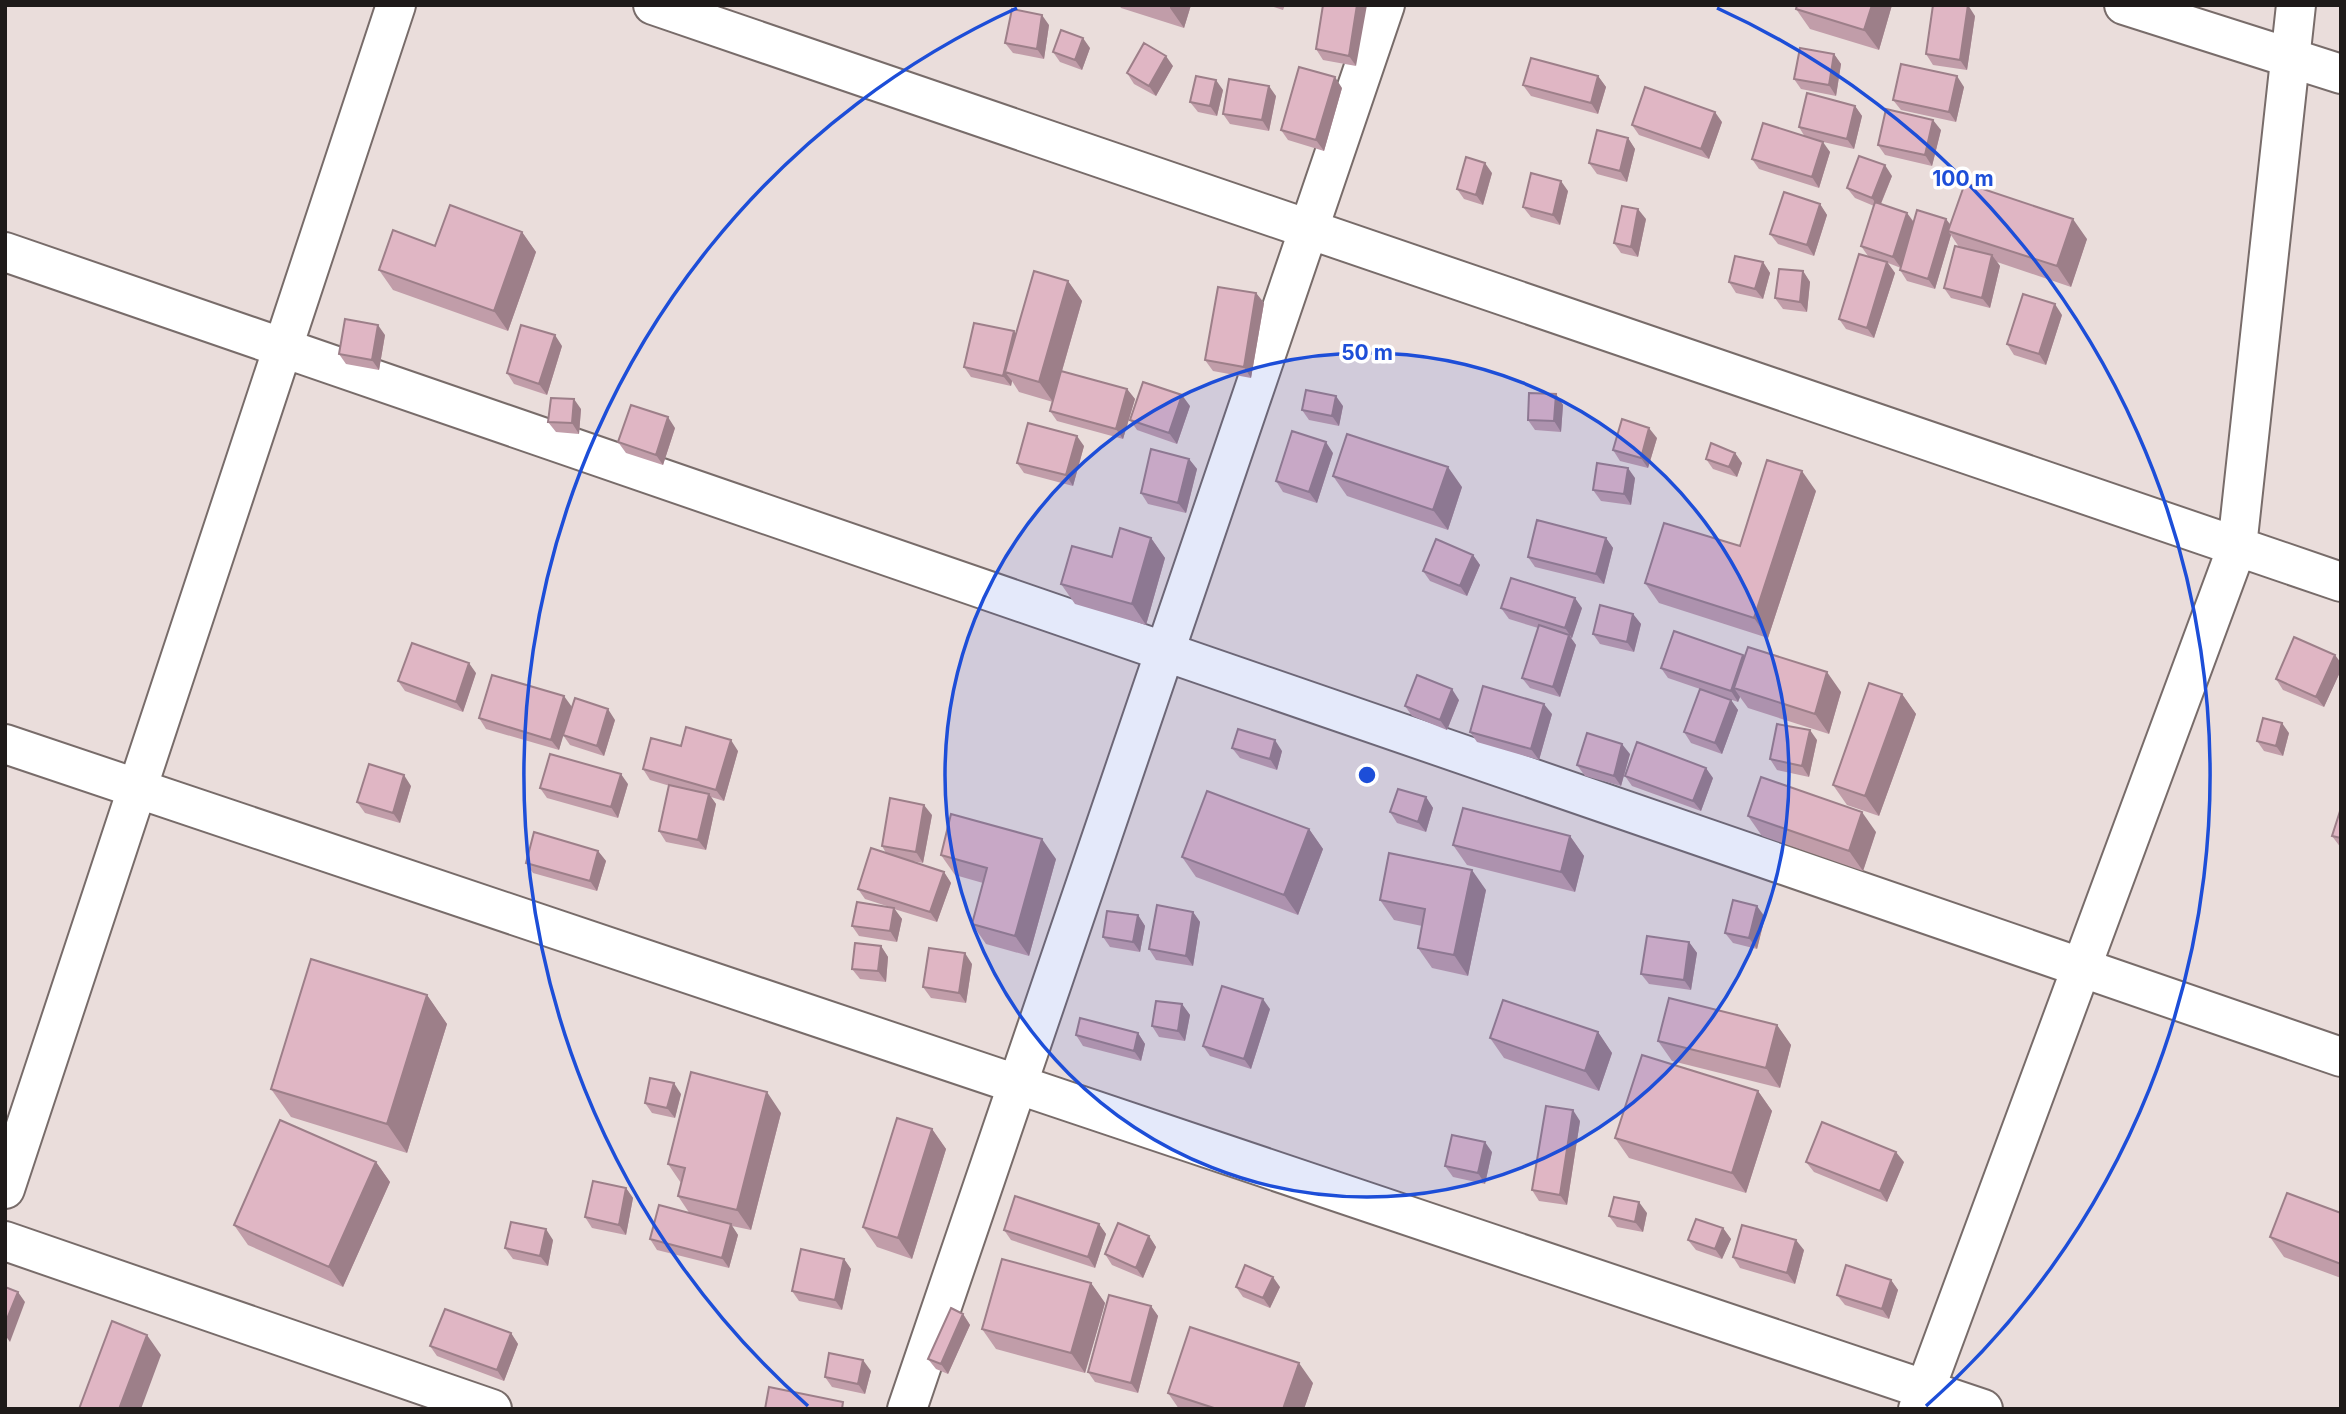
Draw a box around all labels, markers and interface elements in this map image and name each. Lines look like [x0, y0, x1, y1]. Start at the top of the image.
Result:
text: 100 m [1932, 166, 1994, 191]
text: 50 m [1341, 340, 1393, 365]
centre of rings [1355, 763, 1379, 787]

